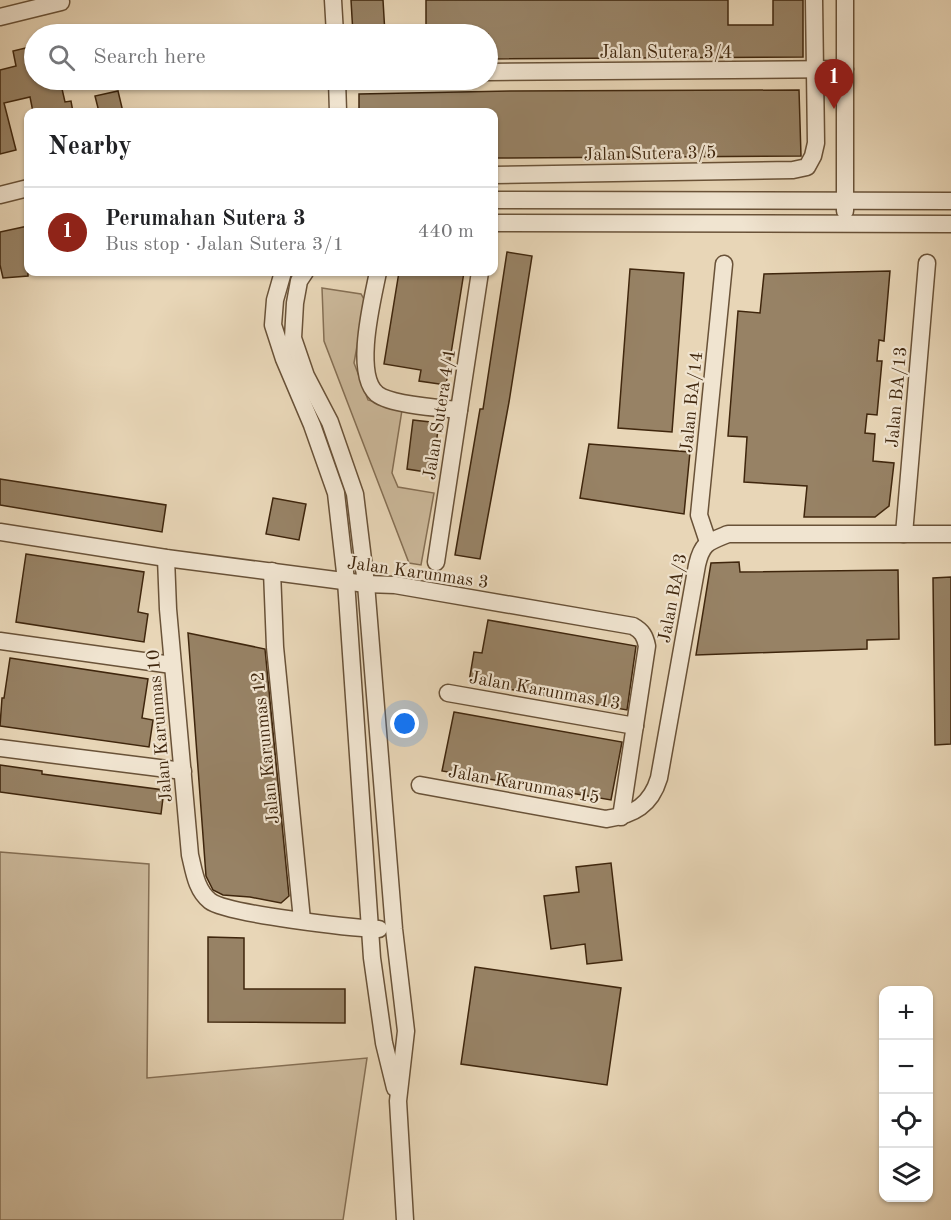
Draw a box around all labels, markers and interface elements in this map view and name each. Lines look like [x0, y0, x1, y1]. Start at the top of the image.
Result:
search box [24, 24, 498, 90]
icon: search [45, 41, 78, 74]
street label: Jalan Sutera 3/4 [600, 44, 732, 62]
text: Search here [93, 46, 206, 68]
pin: 1 [814, 60, 854, 109]
text: Nearby [48, 134, 132, 160]
street label: Jalan Sutera 3/5 [583, 144, 717, 164]
text: Perumahan Sutera 3 [105, 208, 306, 230]
text: 1 [62, 222, 73, 242]
text: 440 m [418, 222, 474, 242]
text: Bus stop · Jalan Sutera 3/1 [105, 235, 344, 255]
street label: Jalan BA/13 [884, 346, 910, 448]
street label: Jalan Sutera 4/1 [421, 347, 459, 481]
street label: Jalan BA/14 [678, 351, 706, 454]
street label: Jalan BA/3 [655, 552, 691, 645]
street label: Jalan Karunmas 3 [346, 554, 490, 592]
street label: Jalan Karunmas 10 [144, 649, 176, 803]
street label: Jalan Karunmas 13 [468, 669, 622, 713]
street label: Jalan Karunmas 12 [249, 671, 283, 825]
your location [390, 709, 419, 738]
street label: Jalan Karunmas 15 [447, 763, 601, 807]
map controls [879, 986, 933, 1202]
button: + [879, 986, 933, 1040]
button: − [879, 1040, 933, 1094]
button: locate [879, 1094, 933, 1148]
button: layers [879, 1148, 933, 1202]

